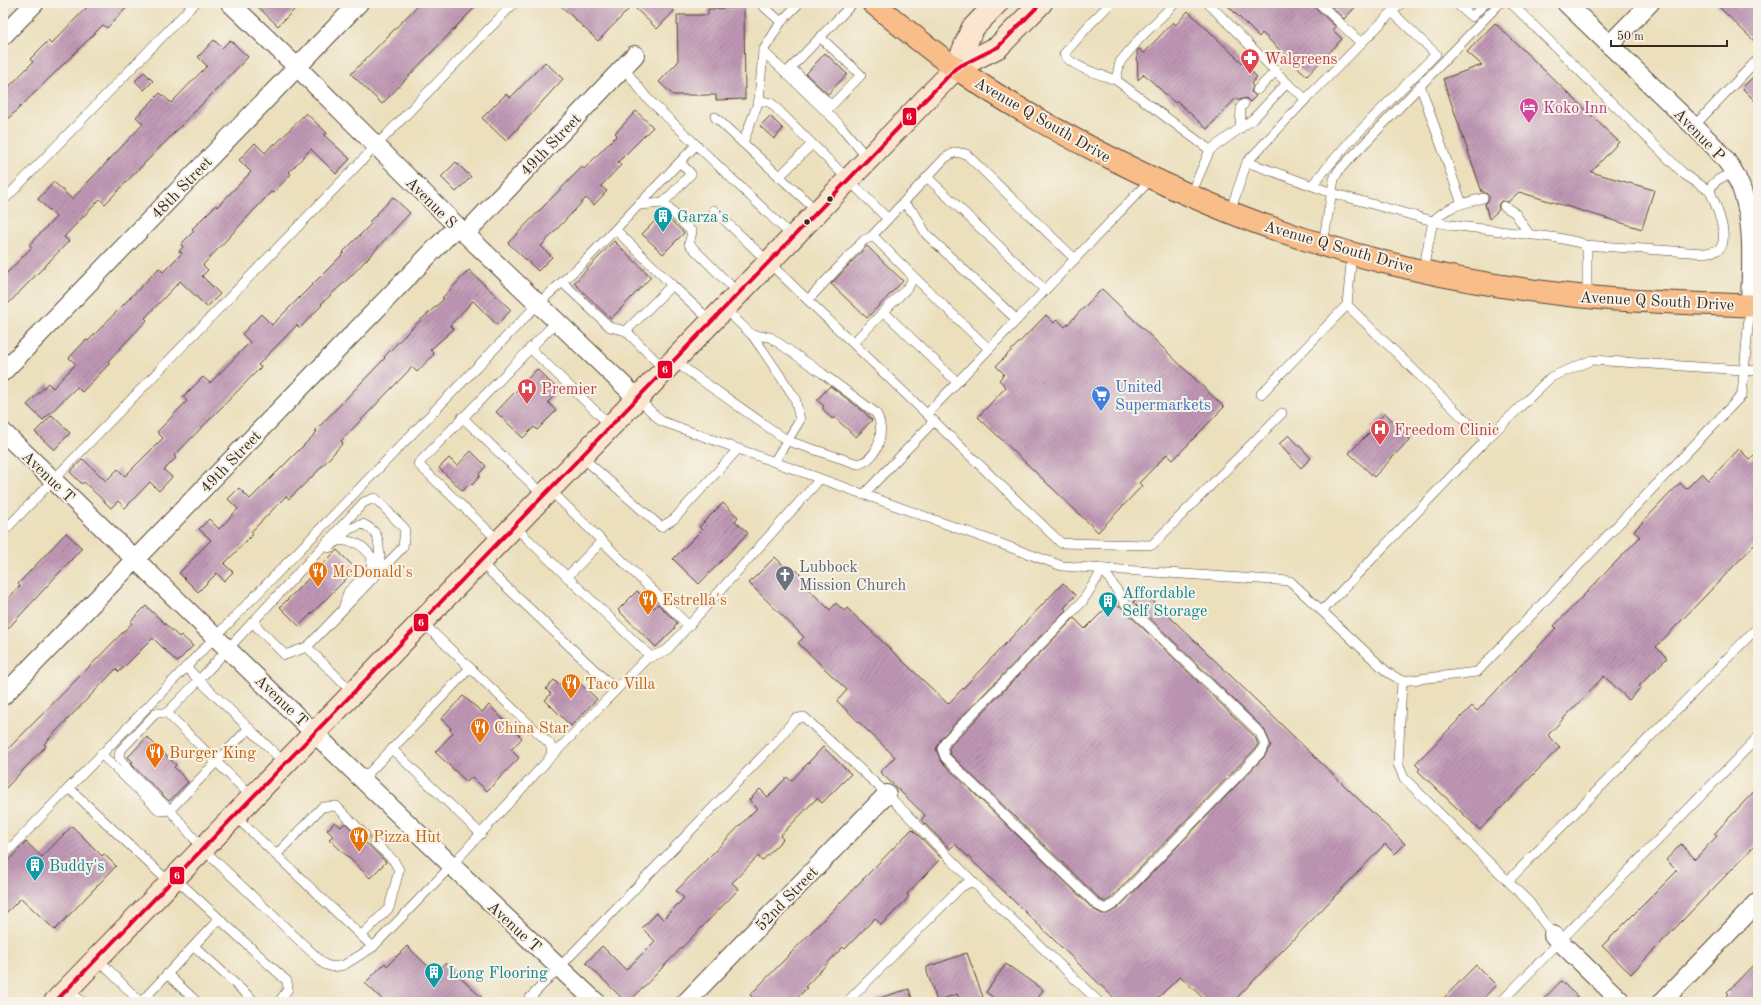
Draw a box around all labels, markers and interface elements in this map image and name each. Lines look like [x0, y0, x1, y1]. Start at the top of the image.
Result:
scale bar [1611, 22, 1727, 48]
text: 50 m [1617, 30, 1644, 43]
pharmacy icon: Walgreens [1239, 47, 1261, 75]
place label: Walgreens [1264, 52, 1338, 68]
street label: Avenue Q South Drive [971, 75, 1113, 166]
hotel icon: Koko Inn [1518, 96, 1540, 124]
place label: Koko Inn [1543, 101, 1608, 117]
street label: Avenue P [1670, 106, 1727, 165]
line badge: 6 [902, 107, 917, 126]
street label: 49th Street [518, 111, 585, 180]
text: 6 [906, 112, 912, 123]
street label: 48th Street [149, 154, 216, 223]
street label: Avenue S [402, 175, 459, 232]
unlabelled marker [825, 194, 835, 204]
building icon: Garza's [652, 205, 674, 233]
place label: Garza's [677, 210, 729, 226]
unlabelled marker [802, 217, 812, 227]
street label: Avenue Q South Drive [1262, 219, 1415, 277]
street label: Avenue Q South Drive [1579, 290, 1735, 314]
line badge: 6 [657, 360, 673, 379]
text: 6 [662, 365, 668, 376]
hospital icon: Premier [516, 377, 538, 405]
place label: United Supermarkets [1115, 380, 1211, 414]
place label: Premier [541, 382, 597, 398]
supermarket icon: United Supermarkets [1090, 384, 1112, 412]
hospital icon: Freedom Clinic [1369, 418, 1391, 446]
place label: Freedom Clinic [1394, 423, 1499, 439]
street label: 49th Street [198, 428, 265, 497]
street label: Avenue T [18, 449, 77, 506]
restaurant icon: McDonald's [307, 560, 329, 588]
place label: Lubbock Mission Church [799, 560, 906, 594]
church icon: Lubbock Mission Church [774, 564, 796, 592]
place label: McDonald's [332, 565, 413, 581]
place label: Affordable Self Storage [1122, 586, 1207, 620]
restaurant icon: Estrella's [637, 588, 659, 616]
building icon: Affordable Self Storage [1097, 590, 1119, 618]
place label: Estrella's [662, 593, 727, 609]
line badge: 6 [413, 613, 429, 632]
text: 6 [418, 618, 424, 629]
restaurant icon: Taco Villa [560, 672, 582, 700]
street label: Avenue T [251, 673, 310, 730]
place label: Taco Villa [585, 677, 655, 693]
restaurant icon: China Star [469, 716, 491, 744]
place label: China Star [494, 721, 569, 737]
restaurant icon: Burger King [144, 741, 166, 769]
place label: Burger King [169, 746, 256, 762]
restaurant icon: Pizza Hut [348, 825, 370, 853]
place label: Pizza Hut [373, 830, 442, 846]
building icon: Buddy's [24, 854, 46, 882]
place label: Buddy's [49, 859, 105, 875]
street label: 52nd Street [753, 864, 822, 935]
line badge: 6 [169, 866, 185, 885]
text: 6 [174, 871, 180, 882]
street label: Avenue T [484, 899, 543, 956]
building icon: Long Flooring [423, 961, 445, 989]
place label: Long Flooring [448, 966, 548, 982]

